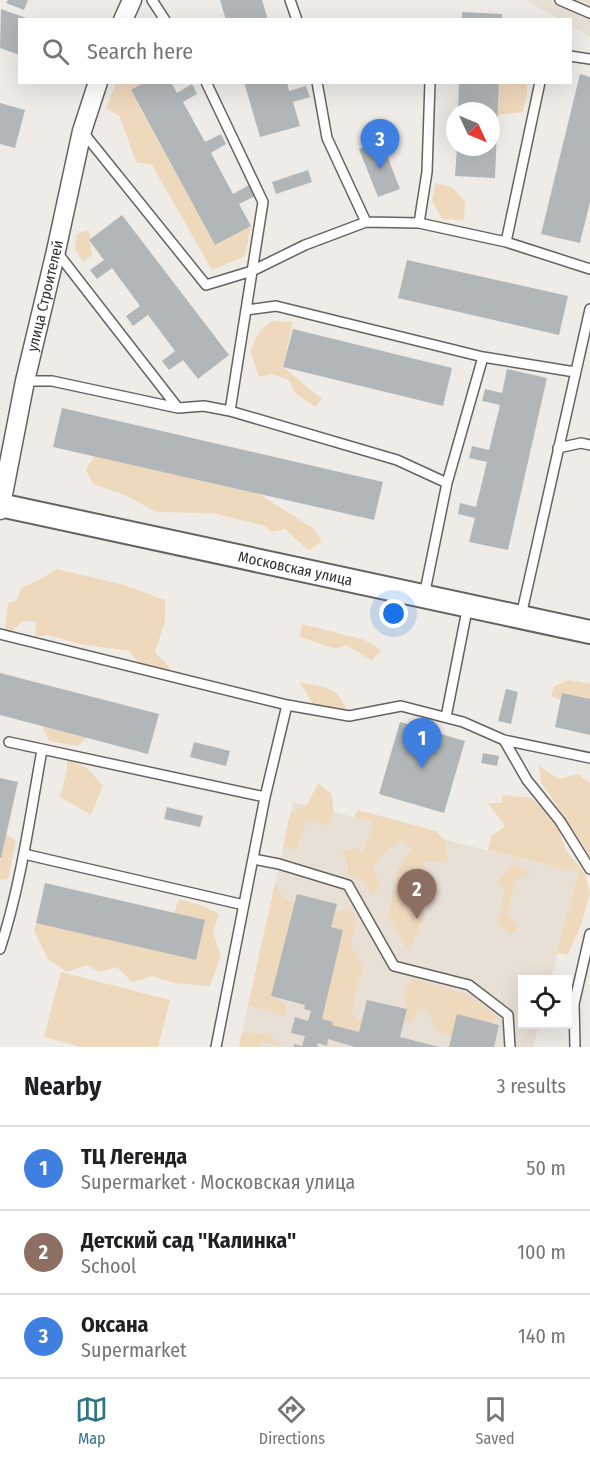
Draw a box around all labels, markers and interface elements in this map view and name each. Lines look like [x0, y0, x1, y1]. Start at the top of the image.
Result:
search box [18, 18, 572, 84]
icon: search [39, 35, 72, 68]
text: Search here [87, 38, 193, 65]
north arrow [446, 102, 500, 156]
pin: 3 [360, 120, 400, 169]
street label: улица Строителей [23, 238, 67, 353]
street label: Московская улица [236, 547, 354, 590]
your location [379, 599, 408, 628]
pin: 1 [402, 718, 442, 768]
pin: 2 [398, 870, 436, 919]
map controls [518, 975, 572, 1029]
button: locate [518, 975, 572, 1029]
text: Nearby [24, 1071, 101, 1102]
text: 3 results [497, 1074, 566, 1098]
text: ТЦ Легенда [81, 1143, 187, 1170]
text: 1 [39, 1156, 48, 1180]
text: 50 m [526, 1156, 566, 1180]
text: Supermarket · Московская улица [81, 1170, 355, 1194]
text: Детский сад "Калинка" [81, 1227, 296, 1254]
text: 2 [39, 1240, 48, 1264]
text: 100 m [517, 1240, 566, 1264]
text: School [81, 1254, 136, 1278]
text: Оксана [81, 1311, 149, 1338]
text: 3 [39, 1324, 48, 1348]
text: 140 m [518, 1324, 566, 1348]
text: Supermarket [81, 1338, 187, 1362]
tab: Map [75, 1393, 108, 1448]
tab: Directions [259, 1393, 325, 1448]
tab: Saved [476, 1393, 515, 1448]

